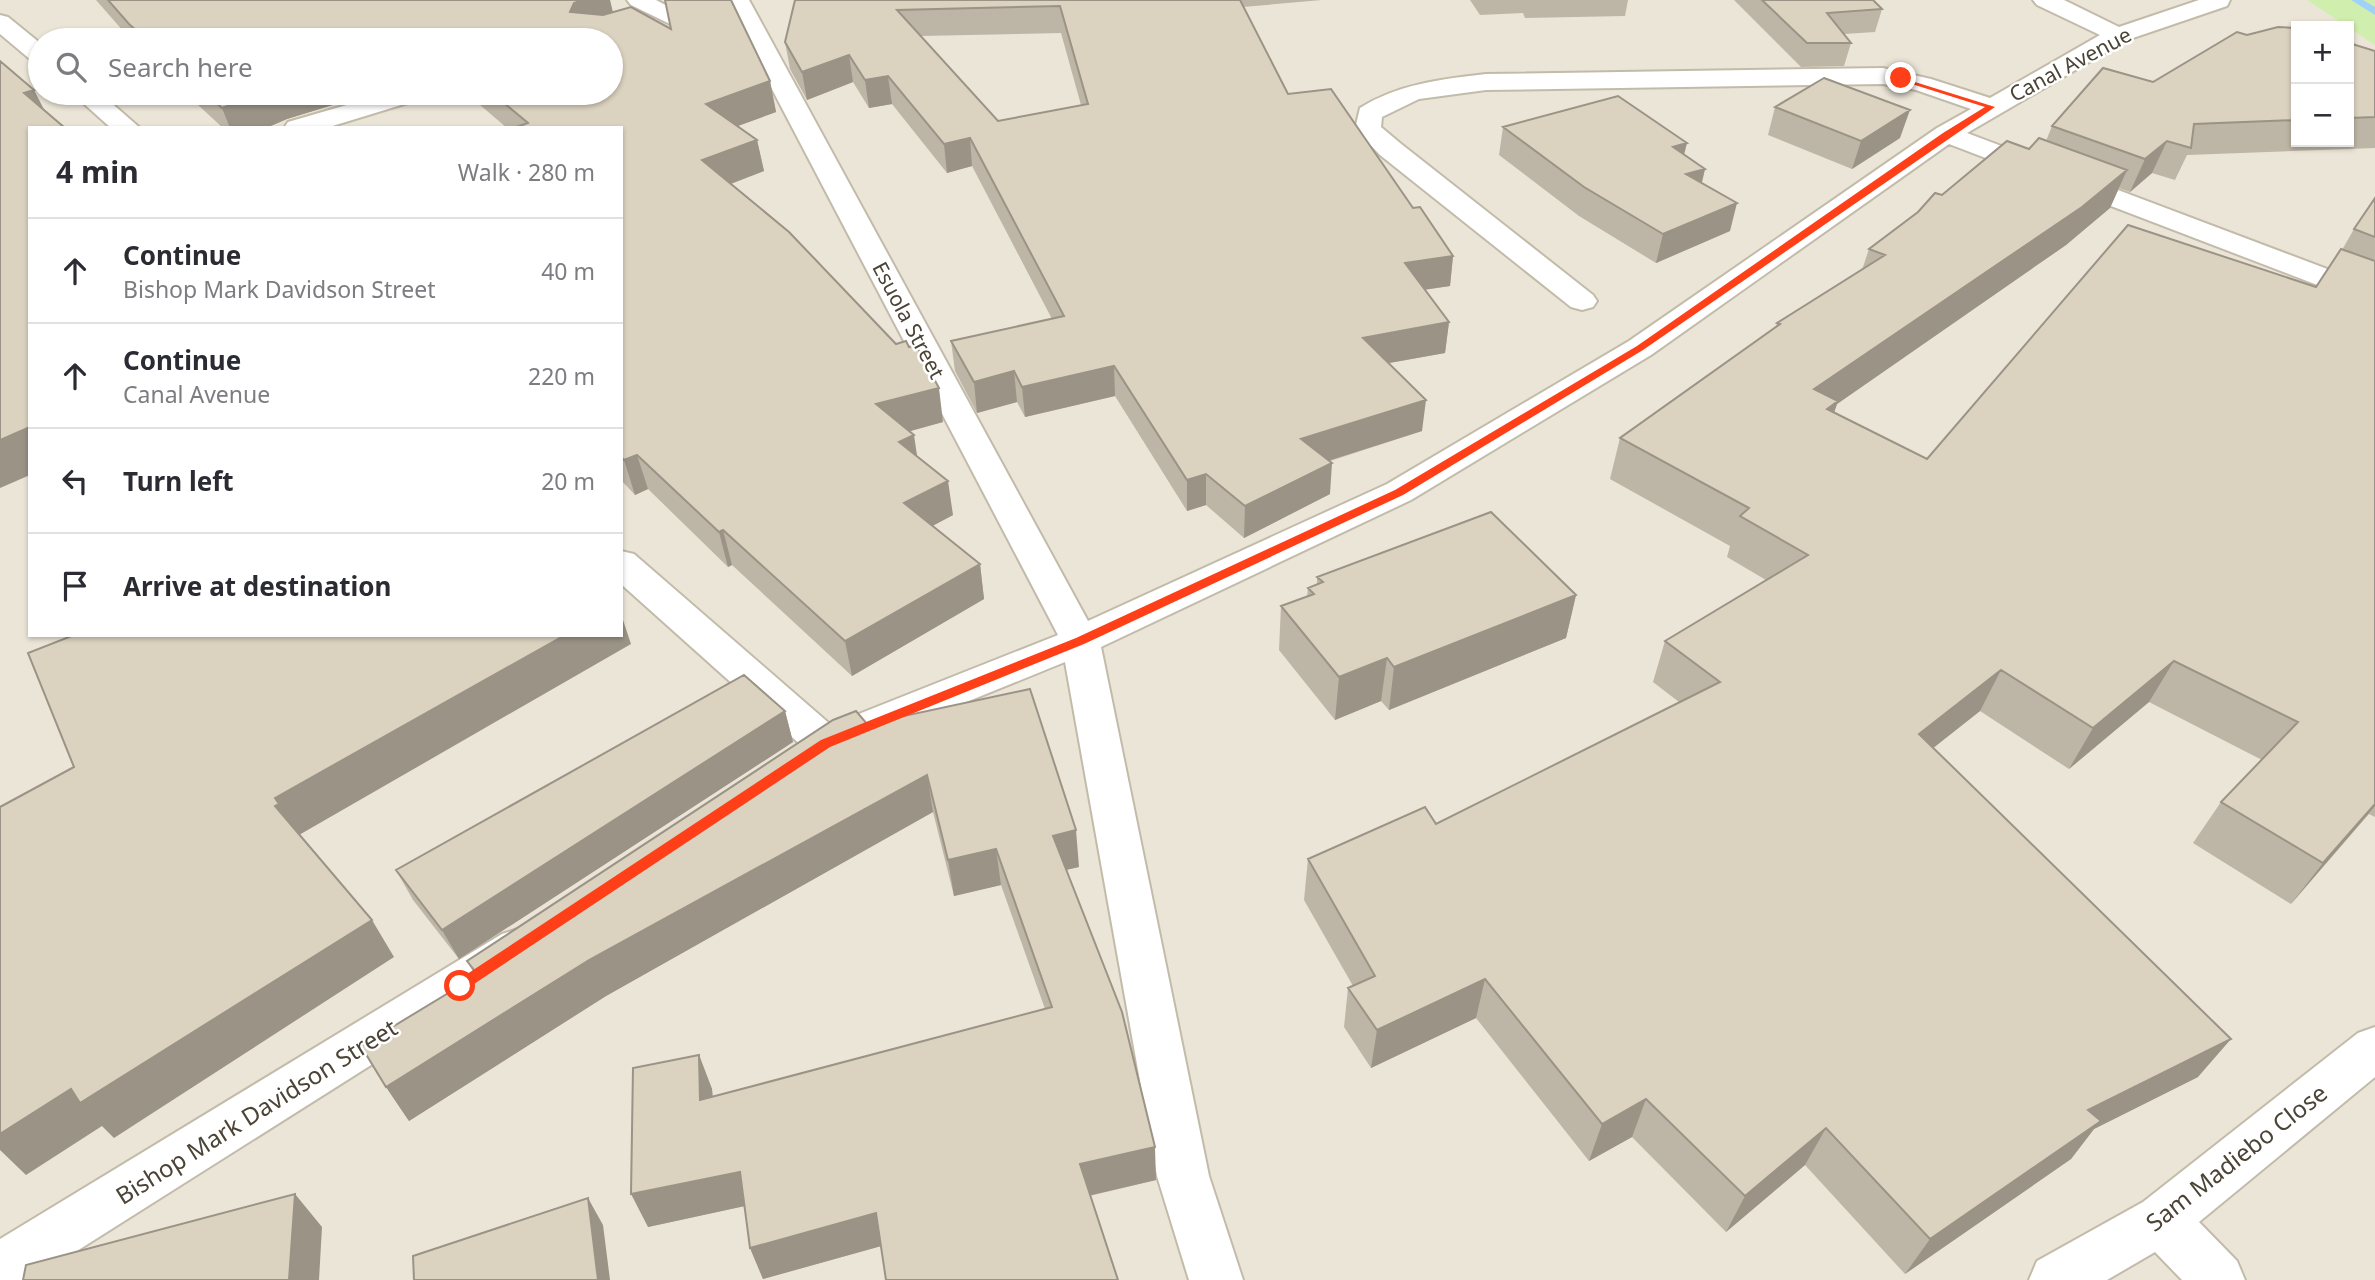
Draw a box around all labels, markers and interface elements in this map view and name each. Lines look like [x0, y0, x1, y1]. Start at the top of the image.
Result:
street label: Canal Avenue [2004, 20, 2136, 108]
map controls [2291, 21, 2354, 147]
button: + [2291, 21, 2354, 84]
search box [28, 28, 623, 105]
icon: search [52, 48, 90, 86]
text: Search here [108, 49, 253, 85]
route end [1885, 62, 1916, 93]
button: − [2291, 84, 2354, 147]
text: 4 min [56, 151, 139, 192]
text: Walk · 280 m [458, 156, 595, 188]
text: Continue [123, 237, 241, 273]
icon: ahead [56, 252, 94, 290]
text: 40 m [541, 255, 595, 287]
street label: Esuola Street [866, 257, 952, 384]
text: Bishop Mark Davidson Street [123, 273, 435, 305]
text: Continue [123, 342, 241, 378]
icon: ahead [56, 357, 94, 395]
text: 220 m [528, 360, 595, 392]
text: Canal Avenue [123, 378, 270, 410]
icon: left [56, 462, 94, 500]
text: Turn left [123, 463, 234, 499]
text: 20 m [541, 465, 595, 497]
icon: arrive [56, 567, 94, 605]
text: Arrive at destination [123, 568, 392, 604]
route start [444, 970, 475, 1001]
street label: Bishop Mark Davidson Street [109, 1010, 403, 1211]
street label: Sam Madiebo Close [2139, 1076, 2333, 1238]

